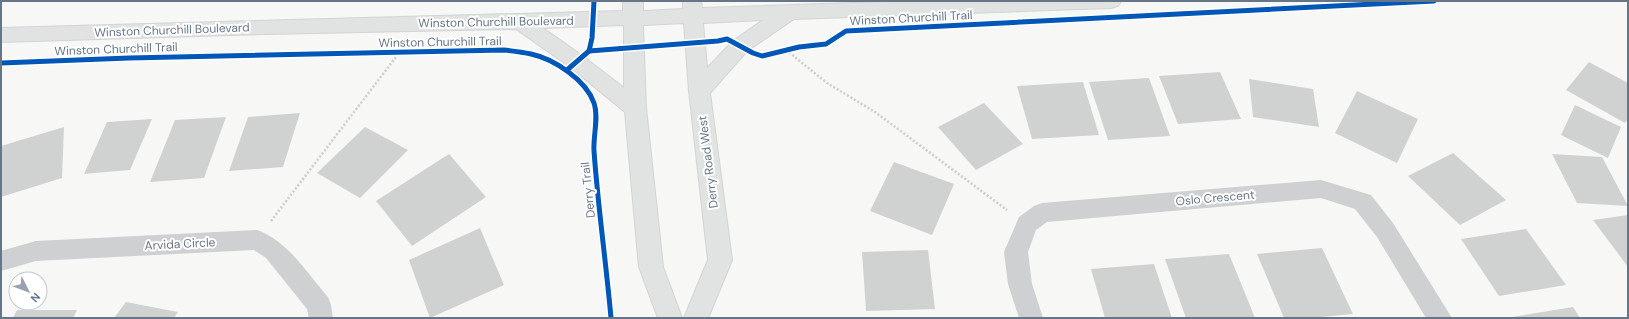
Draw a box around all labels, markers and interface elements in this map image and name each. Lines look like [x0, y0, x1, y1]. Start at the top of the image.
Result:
street label: Winston Churchill Trail [849, 7, 973, 29]
street label: Winston Churchill Boulevard [418, 13, 574, 31]
street label: Winston Churchill Boulevard [94, 19, 250, 41]
street label: Winston Churchill Trail [378, 33, 502, 51]
street label: Winston Churchill Trail [54, 39, 178, 59]
street label: Derry Road West [694, 114, 722, 209]
street label: Derry Trail [577, 161, 599, 219]
street label: Oslo Crescent [1175, 187, 1255, 209]
street label: Arvida Circle [144, 234, 216, 254]
north arrow [8, 271, 48, 311]
text: N [28, 290, 43, 305]

